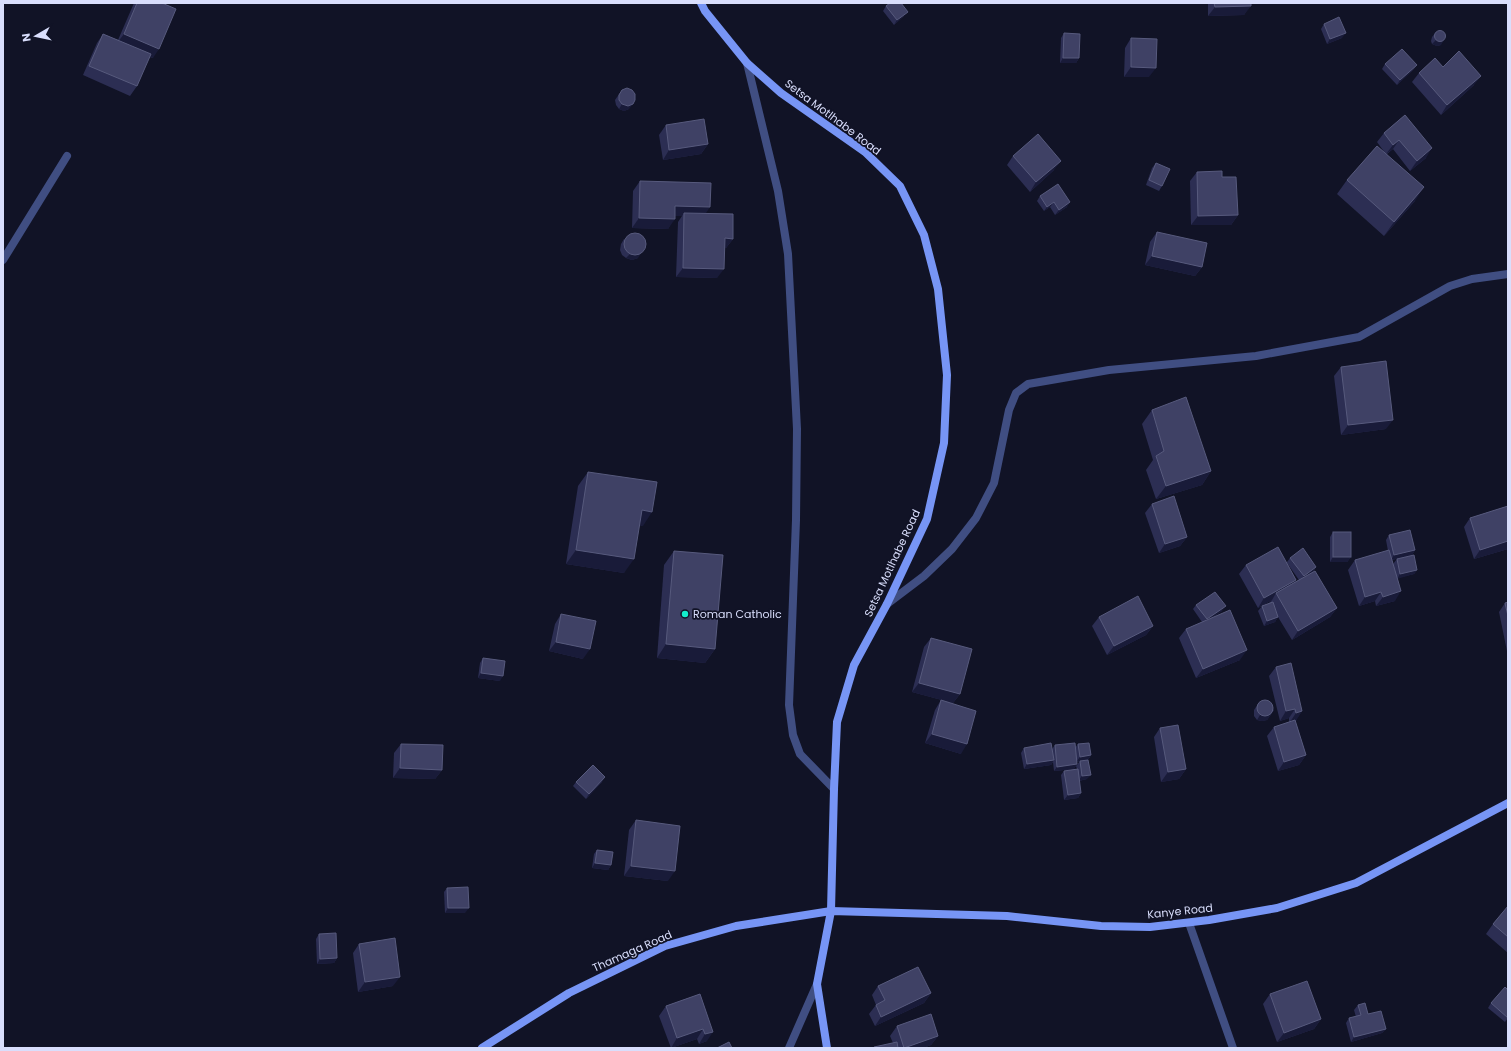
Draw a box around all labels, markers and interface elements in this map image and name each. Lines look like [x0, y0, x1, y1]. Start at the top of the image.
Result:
north arrow [16, 16, 56, 56]
text: N [18, 32, 35, 43]
street label: Setsa Motlhabe Road [782, 75, 884, 159]
street label: Setsa Motlhabe Road [860, 507, 924, 619]
place label: Roman Catholic [693, 606, 782, 622]
marker: Roman Catholic [680, 609, 690, 619]
street label: Kanye Road [1147, 900, 1213, 922]
street label: Thamaga Road [590, 926, 674, 976]

